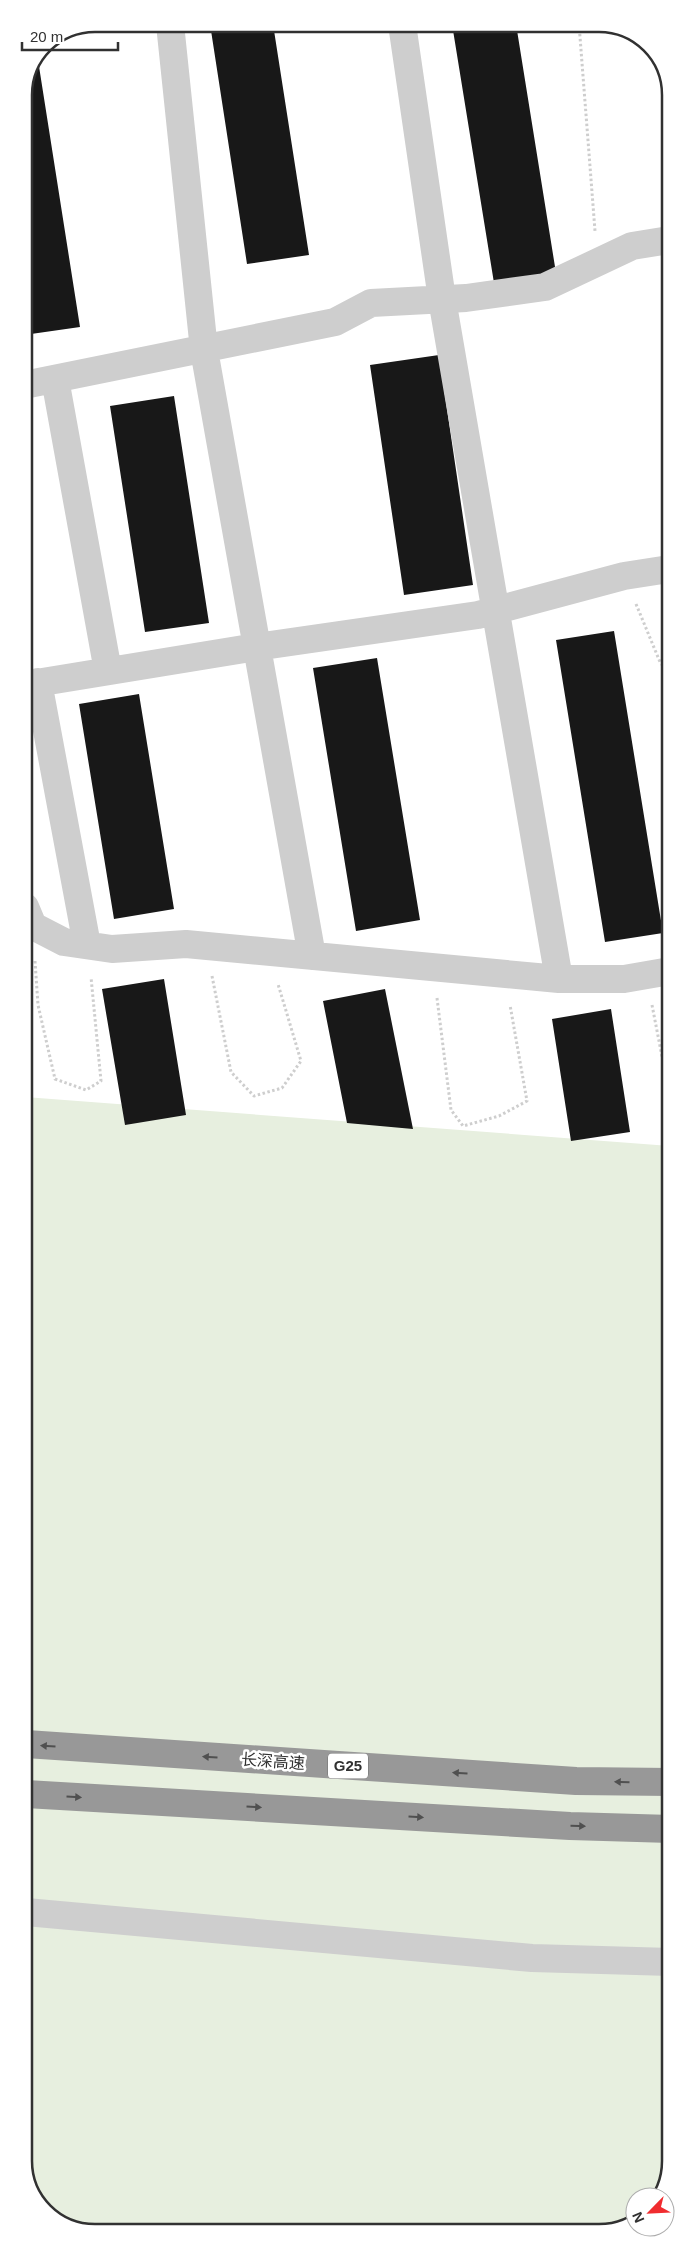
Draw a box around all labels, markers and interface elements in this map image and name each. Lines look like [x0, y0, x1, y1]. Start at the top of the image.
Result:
scale bar [22, 20, 119, 52]
text: 20 m [30, 28, 63, 45]
one-way arrow [40, 1741, 56, 1749]
street label: 长深高速 [240, 1751, 305, 1772]
one-way arrow [202, 1752, 218, 1760]
road number: G25 [328, 1754, 368, 1778]
one-way arrow [452, 1769, 468, 1777]
one-way arrow [614, 1777, 630, 1785]
one-way arrow [67, 1793, 83, 1801]
one-way arrow [246, 1804, 262, 1812]
one-way arrow [409, 1813, 425, 1821]
one-way arrow [571, 1822, 587, 1830]
north arrow [625, 2187, 675, 2237]
text: N [629, 2209, 647, 2225]

